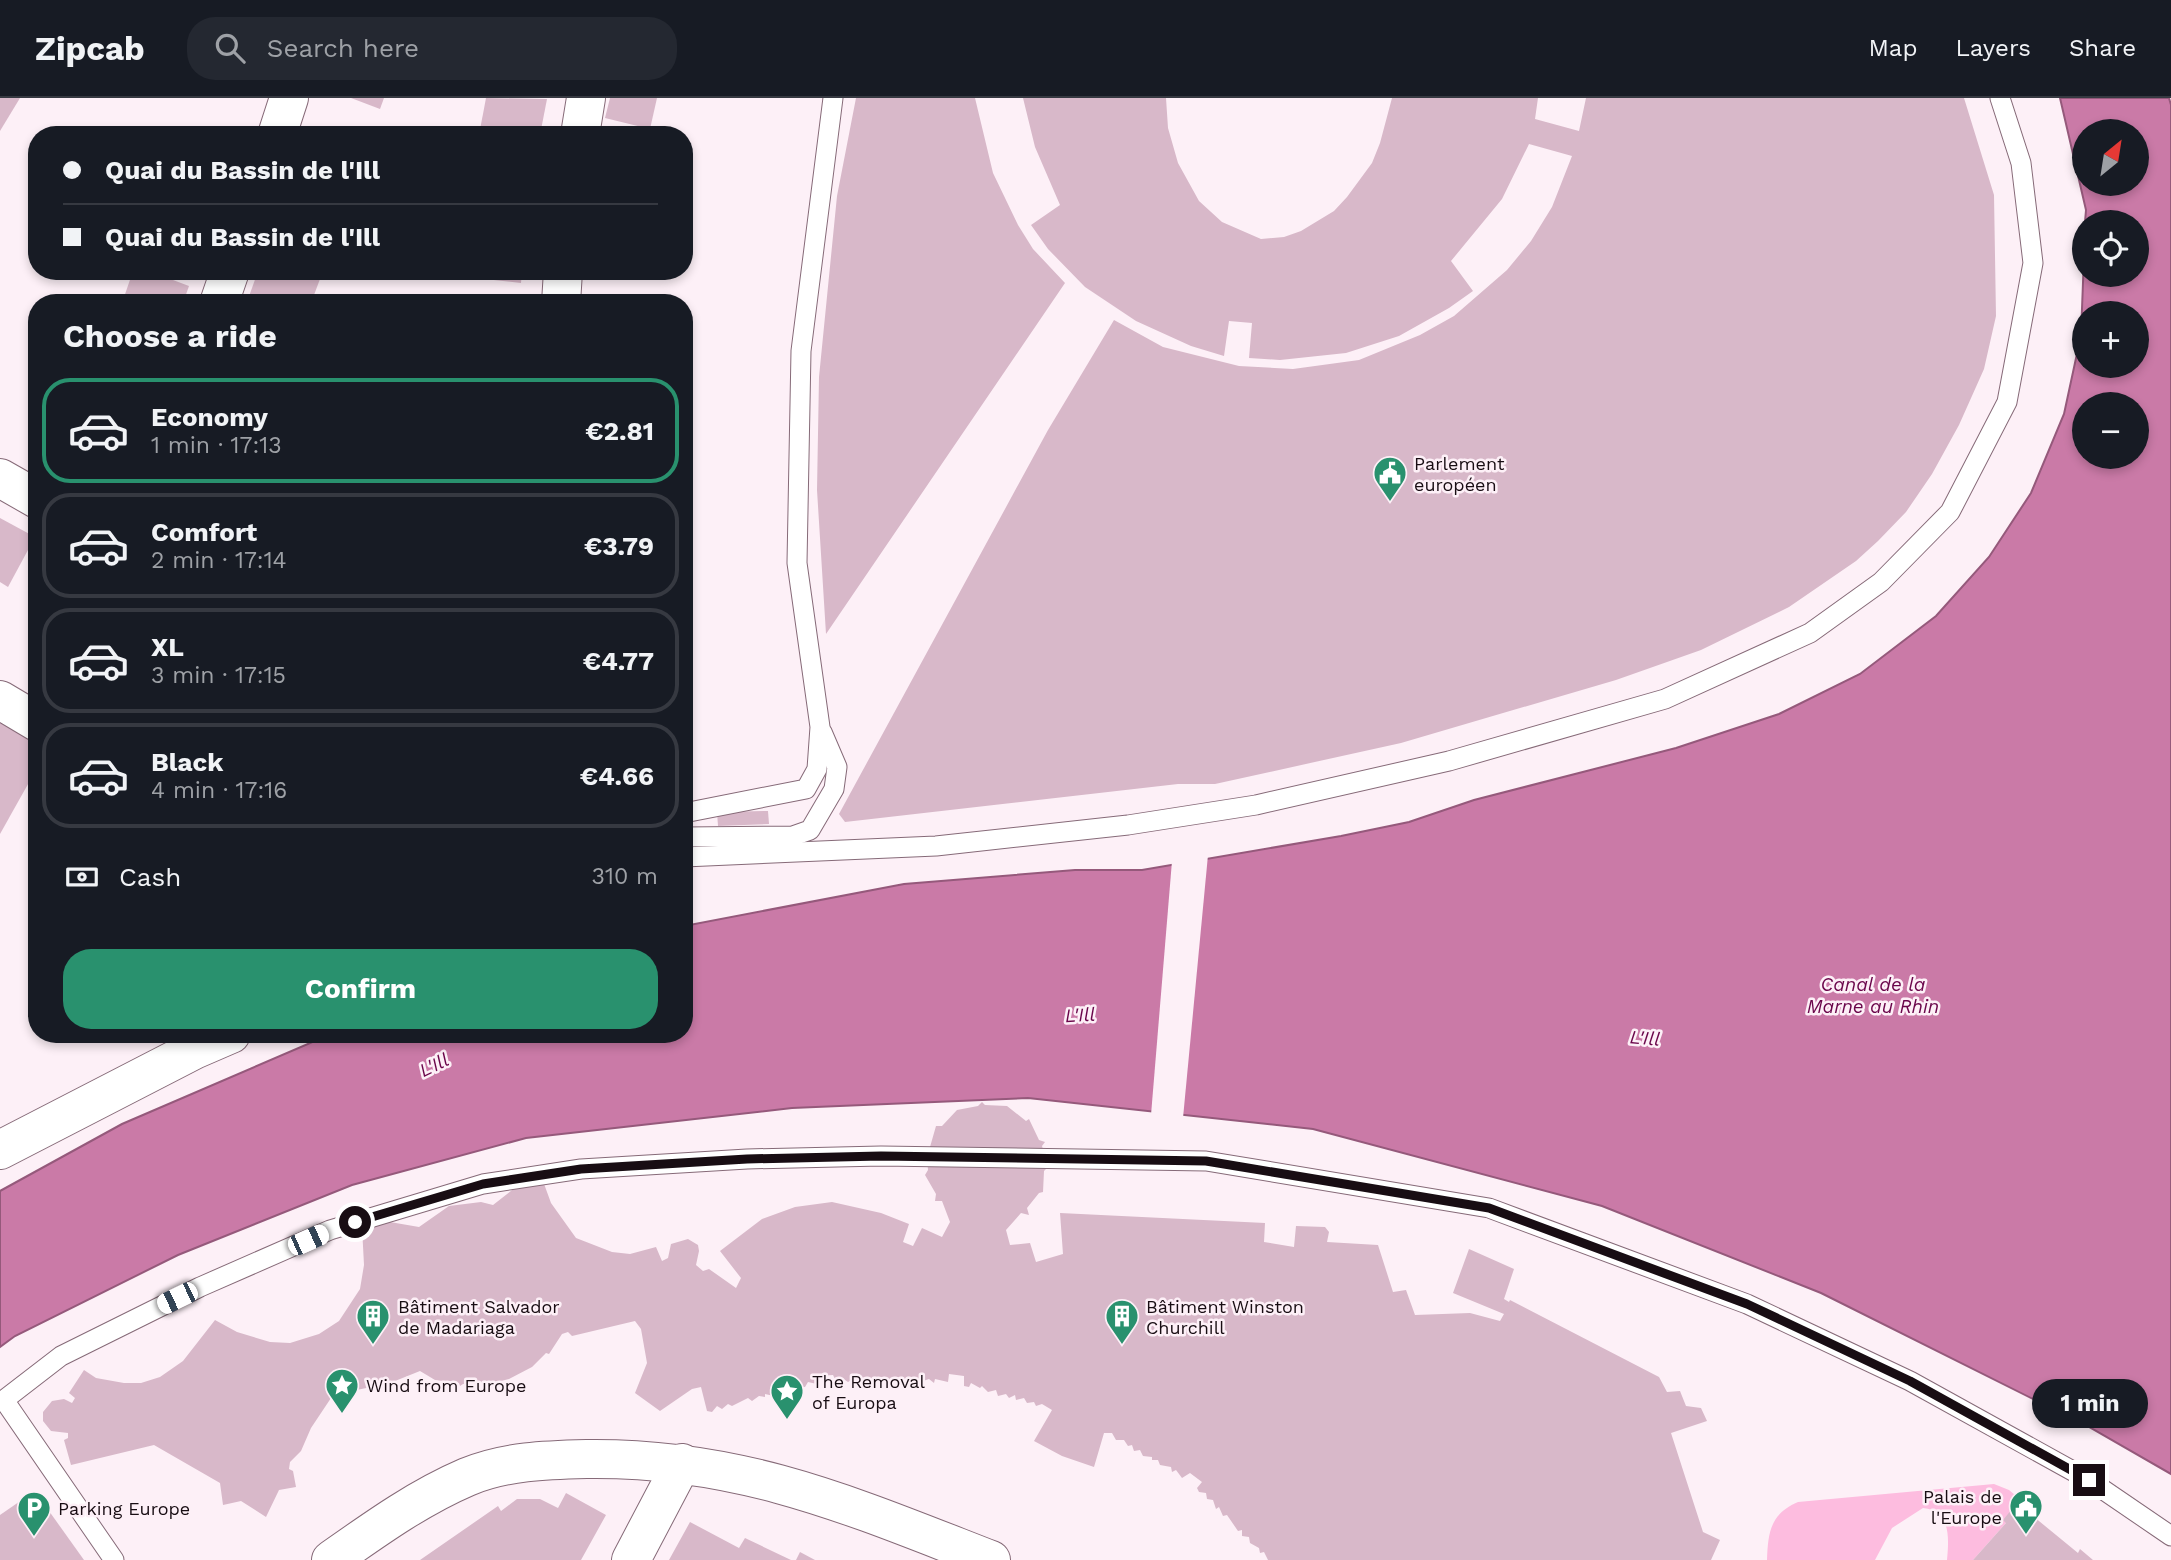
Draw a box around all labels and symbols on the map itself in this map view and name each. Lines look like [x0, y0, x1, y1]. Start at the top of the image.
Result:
north arrow [2072, 119, 2149, 196]
place label: Parlement européen [1414, 453, 1505, 495]
public building icon: Parlement européen [1371, 454, 1409, 503]
water label: Canal de la Marne au Rhin [1807, 973, 1939, 1018]
water label: L'Ill [1064, 1003, 1096, 1027]
water label: L'Ill [1629, 1025, 1661, 1051]
water label: L'Ill [415, 1048, 453, 1082]
route start [339, 1206, 371, 1238]
car [285, 1222, 332, 1258]
car [154, 1279, 201, 1317]
place label: Bâtiment Salvador de Madariaga [398, 1296, 560, 1338]
place label: Bâtiment Winston Churchill [1146, 1296, 1304, 1338]
building icon: Bâtiment Salvador de Madariaga [354, 1297, 392, 1346]
building icon: Bâtiment Winston Churchill [1103, 1297, 1141, 1346]
place icon: Wind from Europe [323, 1366, 361, 1415]
place label: The Removal of Europa [812, 1371, 925, 1413]
place icon: The Removal of Europa [768, 1372, 806, 1421]
place label: Wind from Europe [366, 1375, 526, 1396]
callout: 1 min [2031, 1378, 2147, 1428]
route end [2073, 1464, 2105, 1496]
place label: Palais de l'Europe [1923, 1486, 2002, 1528]
public building icon: Palais de l'Europe [2007, 1487, 2045, 1536]
parking icon: Parking Europe [15, 1489, 53, 1538]
place label: Parking Europe [58, 1498, 190, 1519]

